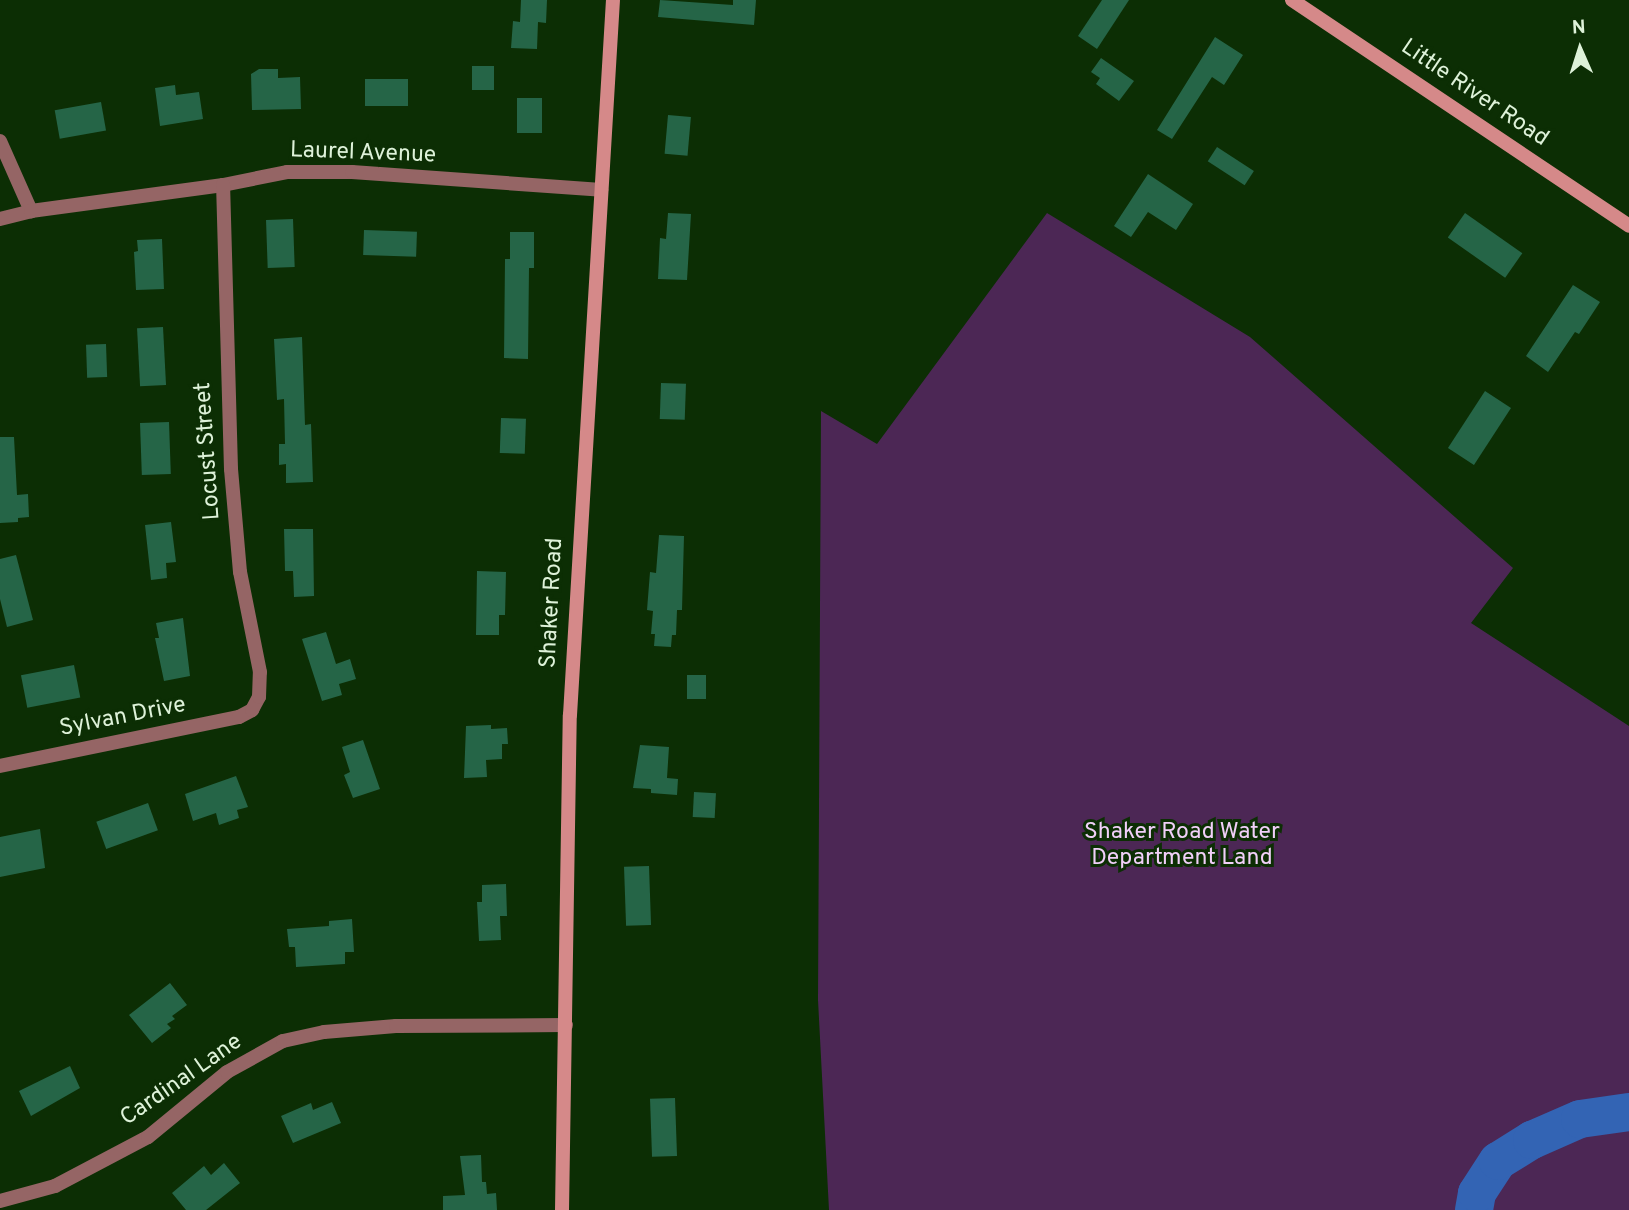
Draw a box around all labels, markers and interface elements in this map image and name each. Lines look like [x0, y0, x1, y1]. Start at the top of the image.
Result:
north arrow [1545, 14, 1615, 84]
text: N [1571, 16, 1586, 40]
street label: Little River Road [1395, 34, 1553, 154]
street label: Laurel Avenue [289, 138, 437, 170]
street label: Locust Street [190, 381, 228, 521]
street label: Shaker Road [536, 537, 570, 669]
street label: Sylvan Drive [58, 692, 188, 744]
park label: Shaker Road Water Department Land [1084, 819, 1280, 873]
street label: Cardinal Lane [116, 1029, 248, 1133]

